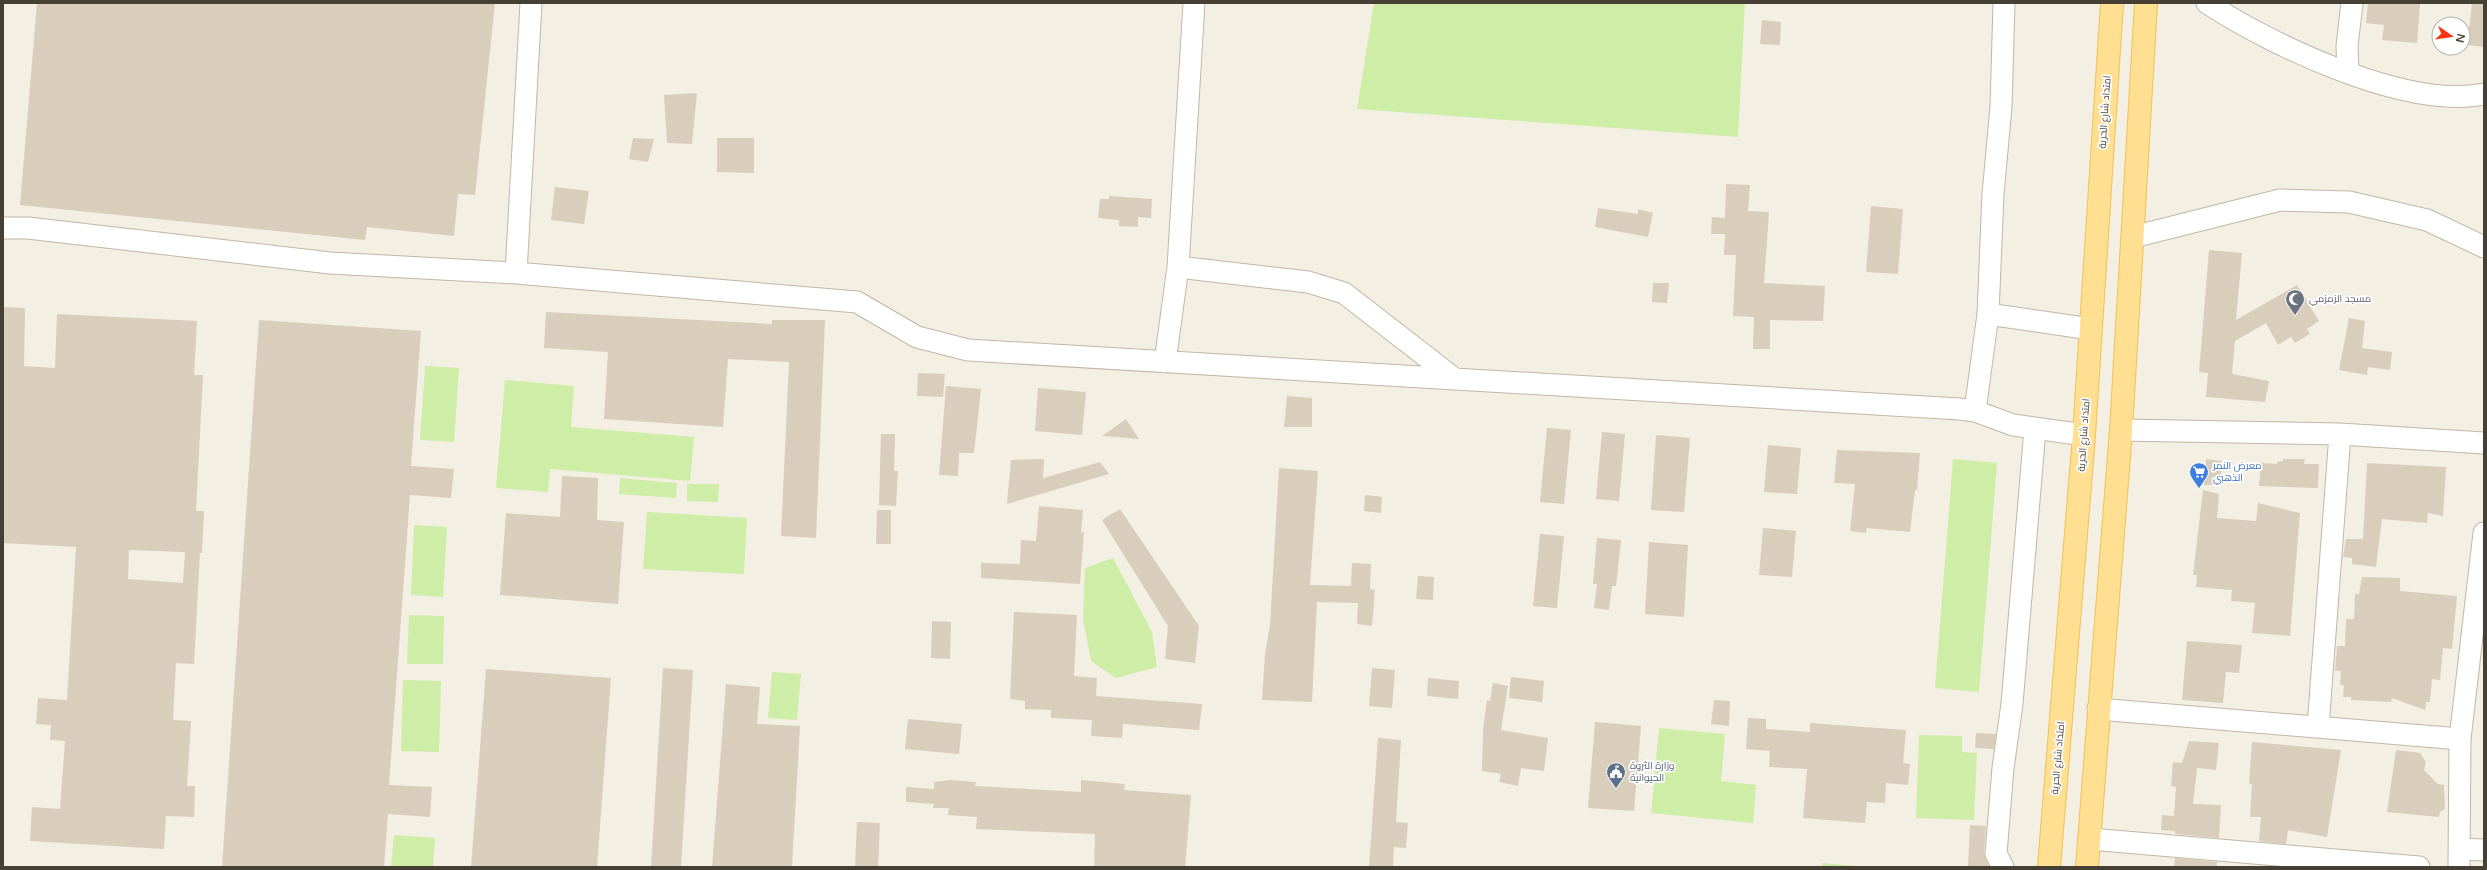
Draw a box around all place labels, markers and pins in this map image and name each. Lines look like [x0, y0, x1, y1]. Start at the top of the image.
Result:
mosque icon: مسجد الزمزمي [2284, 288, 2306, 316]
place label: مسجد الزمزمي [2309, 293, 2371, 306]
place label: معرض النمر الذهبي [2212, 460, 2261, 485]
supermarket icon: معرض النمر الذهبي [2188, 461, 2210, 489]
place label: وزارة الثروة الحيوانية [1630, 760, 1675, 784]
public building icon: وزارة الثروة الحيوانية [1605, 761, 1627, 789]

